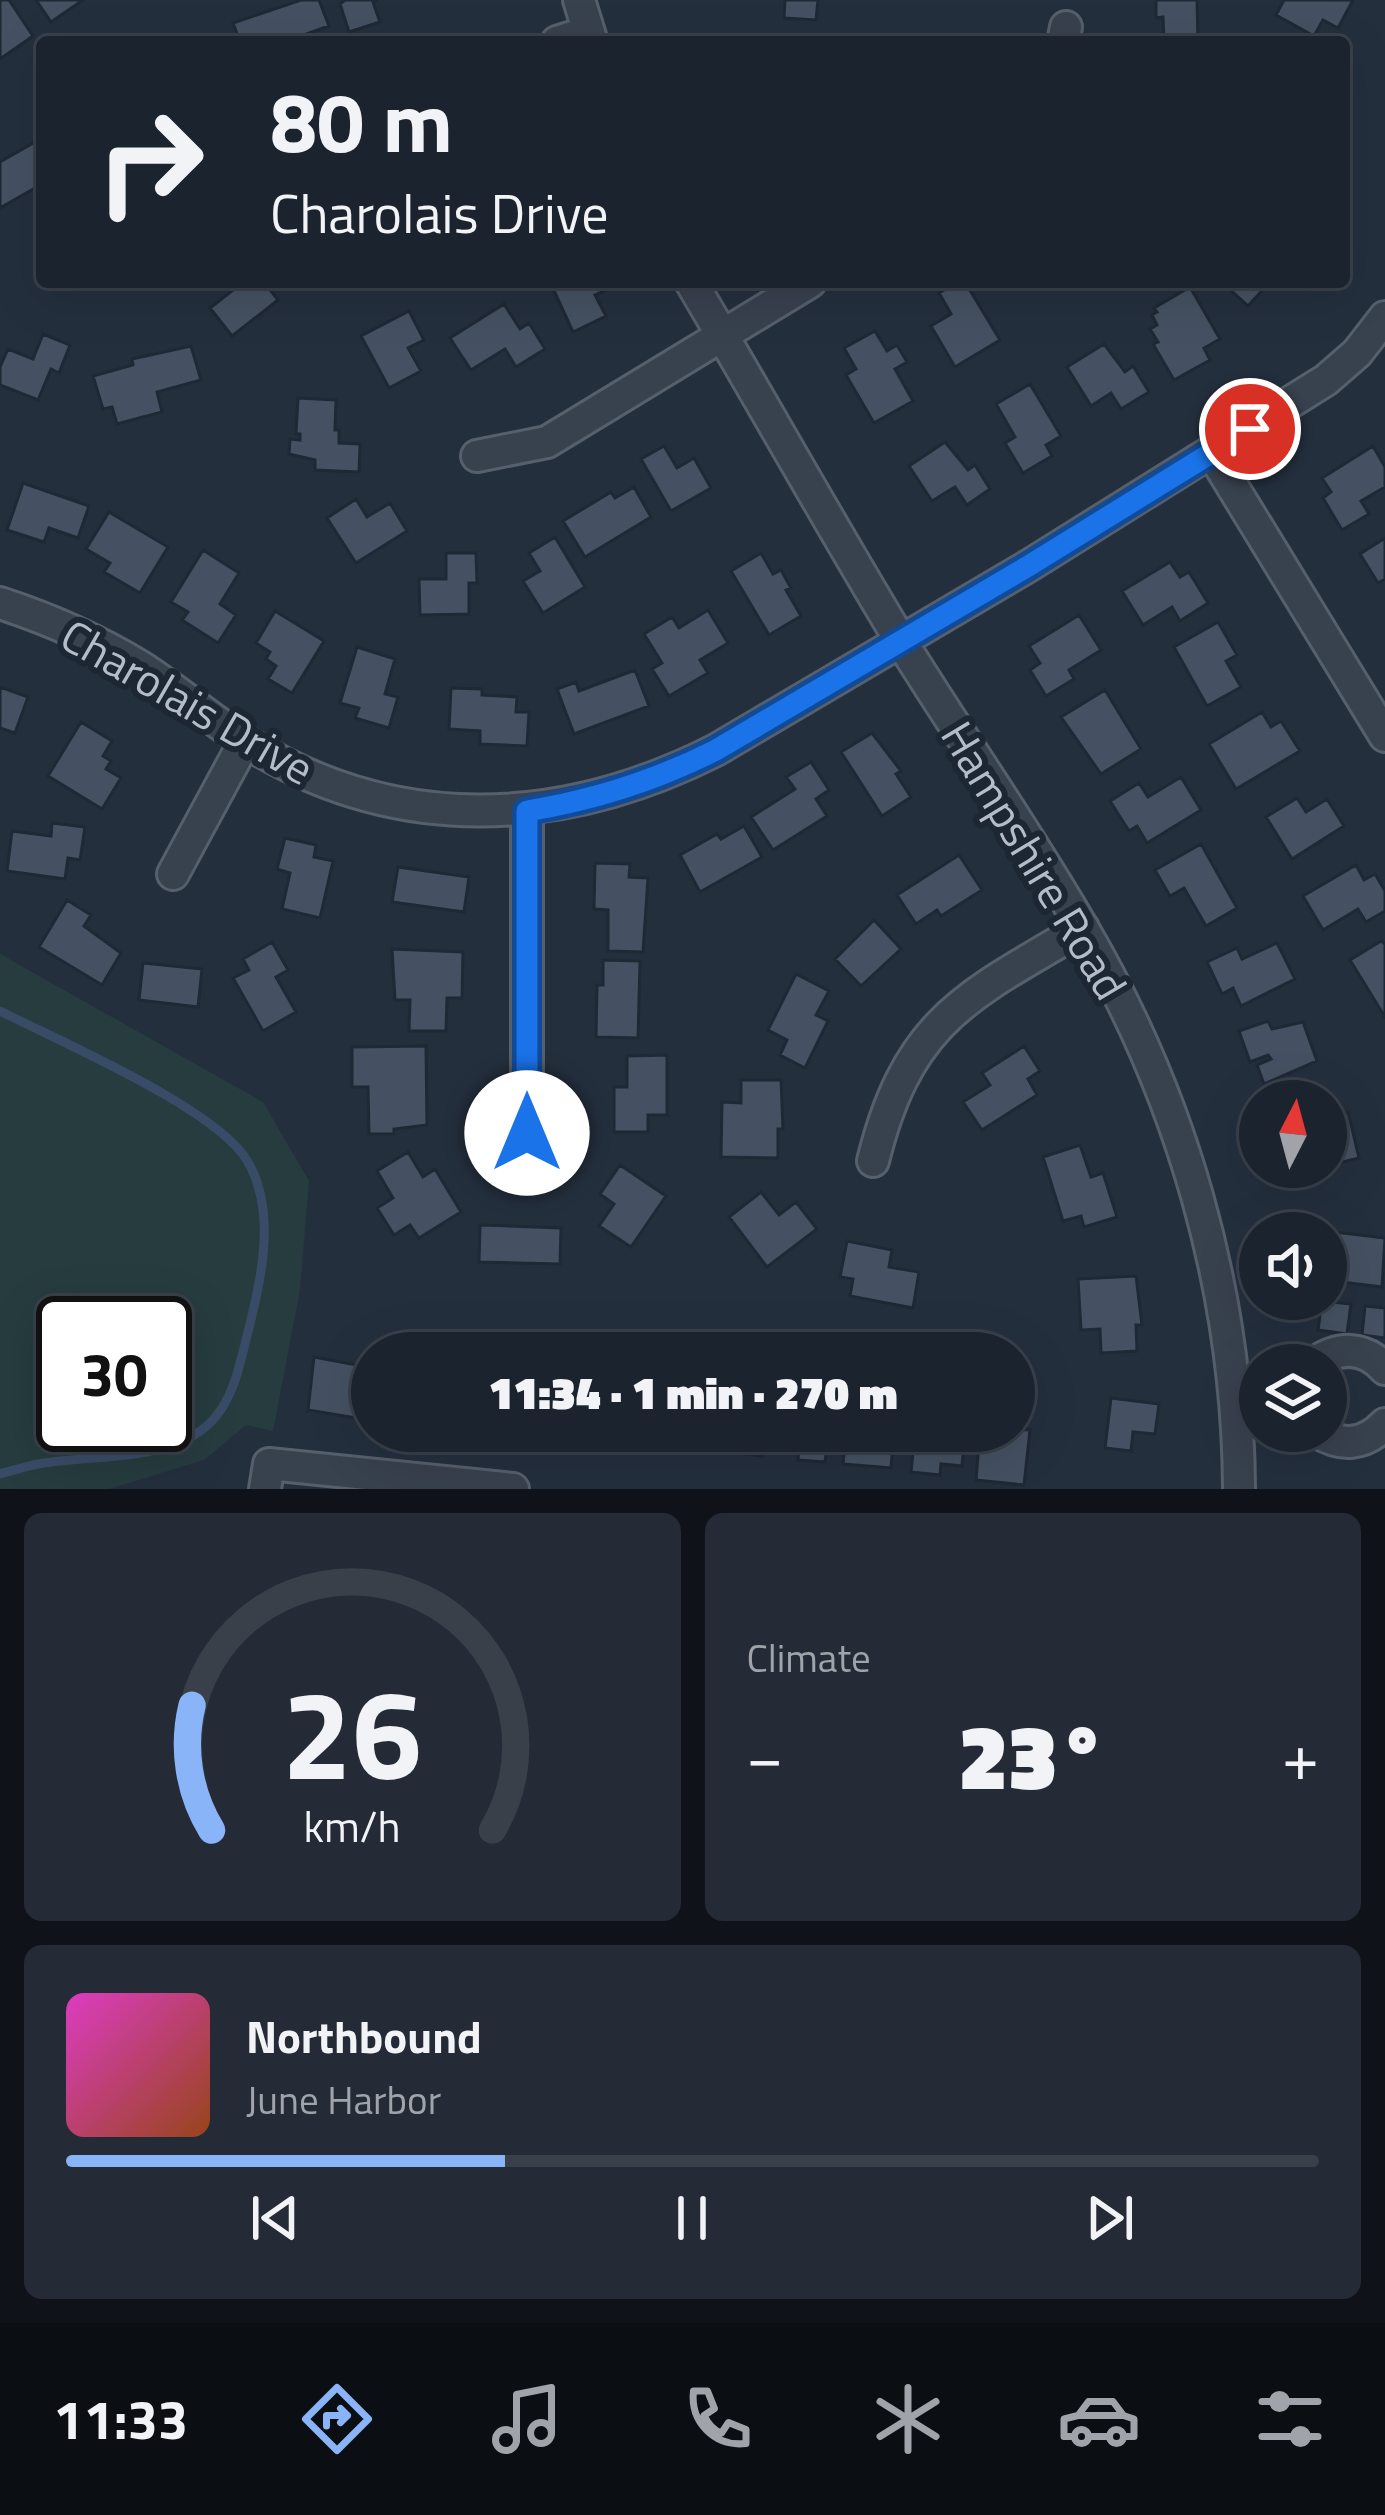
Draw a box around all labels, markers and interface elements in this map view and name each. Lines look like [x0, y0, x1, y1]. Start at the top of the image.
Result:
text: 80 m [270, 57, 453, 185]
icon: right [72, 84, 228, 240]
text: Charolais Drive [270, 172, 609, 254]
pin [1199, 378, 1301, 480]
icon: arrive [1217, 396, 1283, 462]
street label: Charolais Drive [49, 601, 327, 801]
street label: Hampshire Road [925, 708, 1145, 1012]
position arrow [464, 1070, 590, 1196]
north arrow [1239, 1080, 1347, 1188]
map controls [1239, 1080, 1347, 1452]
button: sound [1239, 1212, 1347, 1320]
speed limit sign: 30 [36, 1296, 192, 1452]
button: layers [1239, 1344, 1347, 1452]
text: 11:34 · 1 min · 270 m [489, 1358, 897, 1426]
text: Climate [747, 1628, 871, 1687]
text: 26 [282, 1638, 422, 1827]
text: 23° [959, 1687, 1107, 1824]
text: − [747, 1705, 783, 1806]
text: + [1282, 1705, 1319, 1806]
text: km/h [304, 1793, 401, 1859]
text: Northbound [246, 2002, 482, 2070]
text: June Harbor [246, 2070, 441, 2129]
icon: previous [242, 2185, 308, 2251]
icon: pause [659, 2185, 725, 2251]
icon: next [1077, 2185, 1143, 2251]
icon: directions [295, 2377, 379, 2461]
icon: music [485, 2377, 569, 2461]
icon: phone [676, 2377, 760, 2461]
icon: climate [866, 2377, 950, 2461]
icon: car [1057, 2377, 1141, 2461]
icon: filters [1248, 2377, 1332, 2461]
text: 11:33 [53, 2378, 188, 2460]

